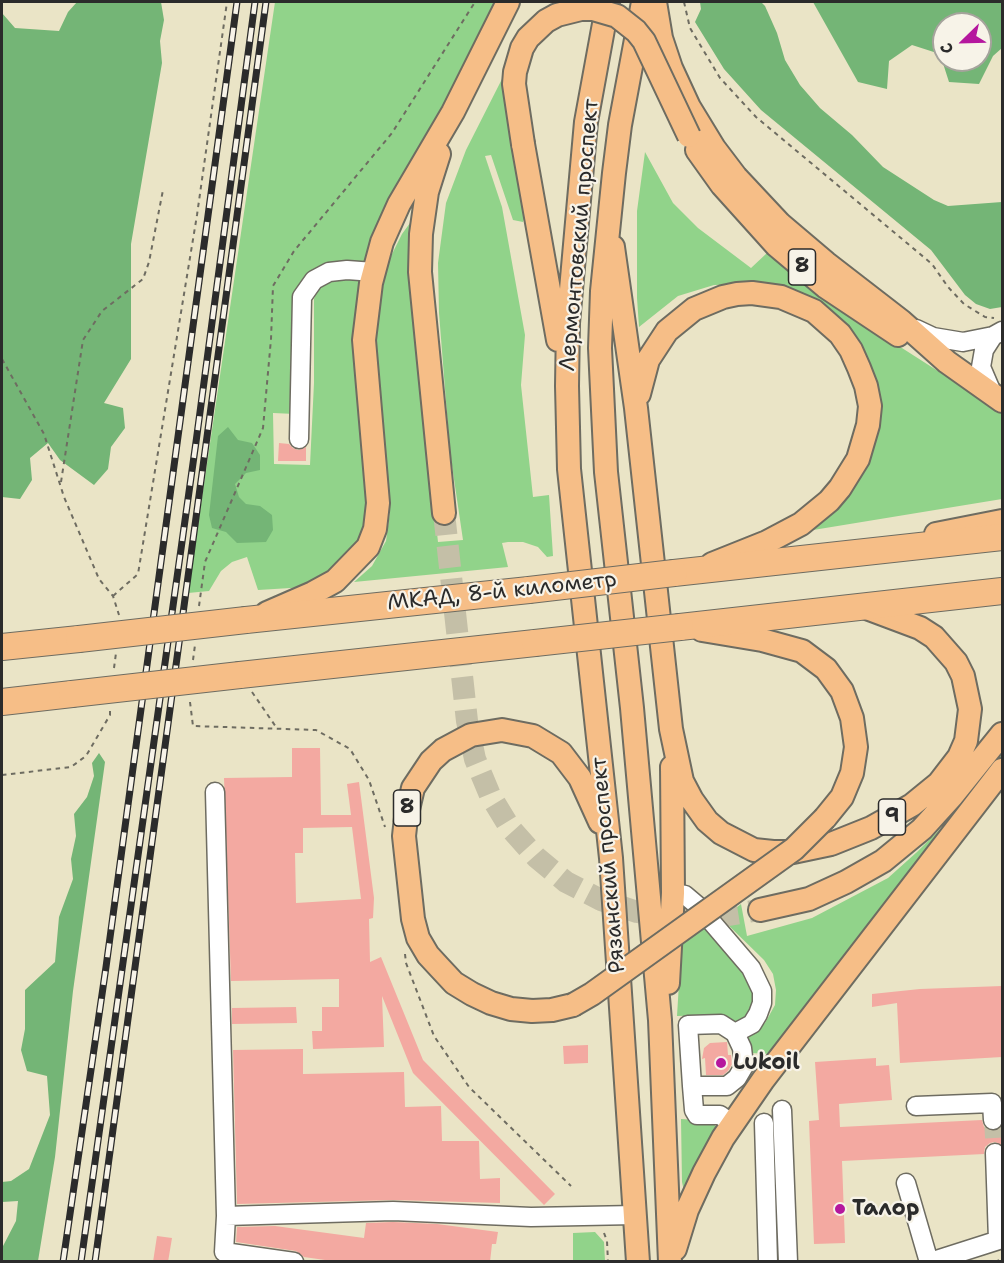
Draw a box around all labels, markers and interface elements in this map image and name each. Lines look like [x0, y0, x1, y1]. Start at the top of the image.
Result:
north arrow [932, 12, 992, 72]
text: С [935, 40, 958, 57]
street label: Лермонтовский проспект [555, 98, 605, 372]
road number: 8 [788, 249, 816, 285]
street label: МКАД, 8-й километр [386, 567, 618, 617]
street label: Рязанский проспект [586, 756, 632, 974]
road number: 8 [394, 790, 420, 826]
road number: 9 [878, 799, 906, 835]
place label: Lukoil [733, 1050, 800, 1076]
marker: Lukoil [714, 1056, 728, 1070]
place label: Талор [852, 1196, 919, 1222]
marker: Талор [833, 1202, 847, 1216]

